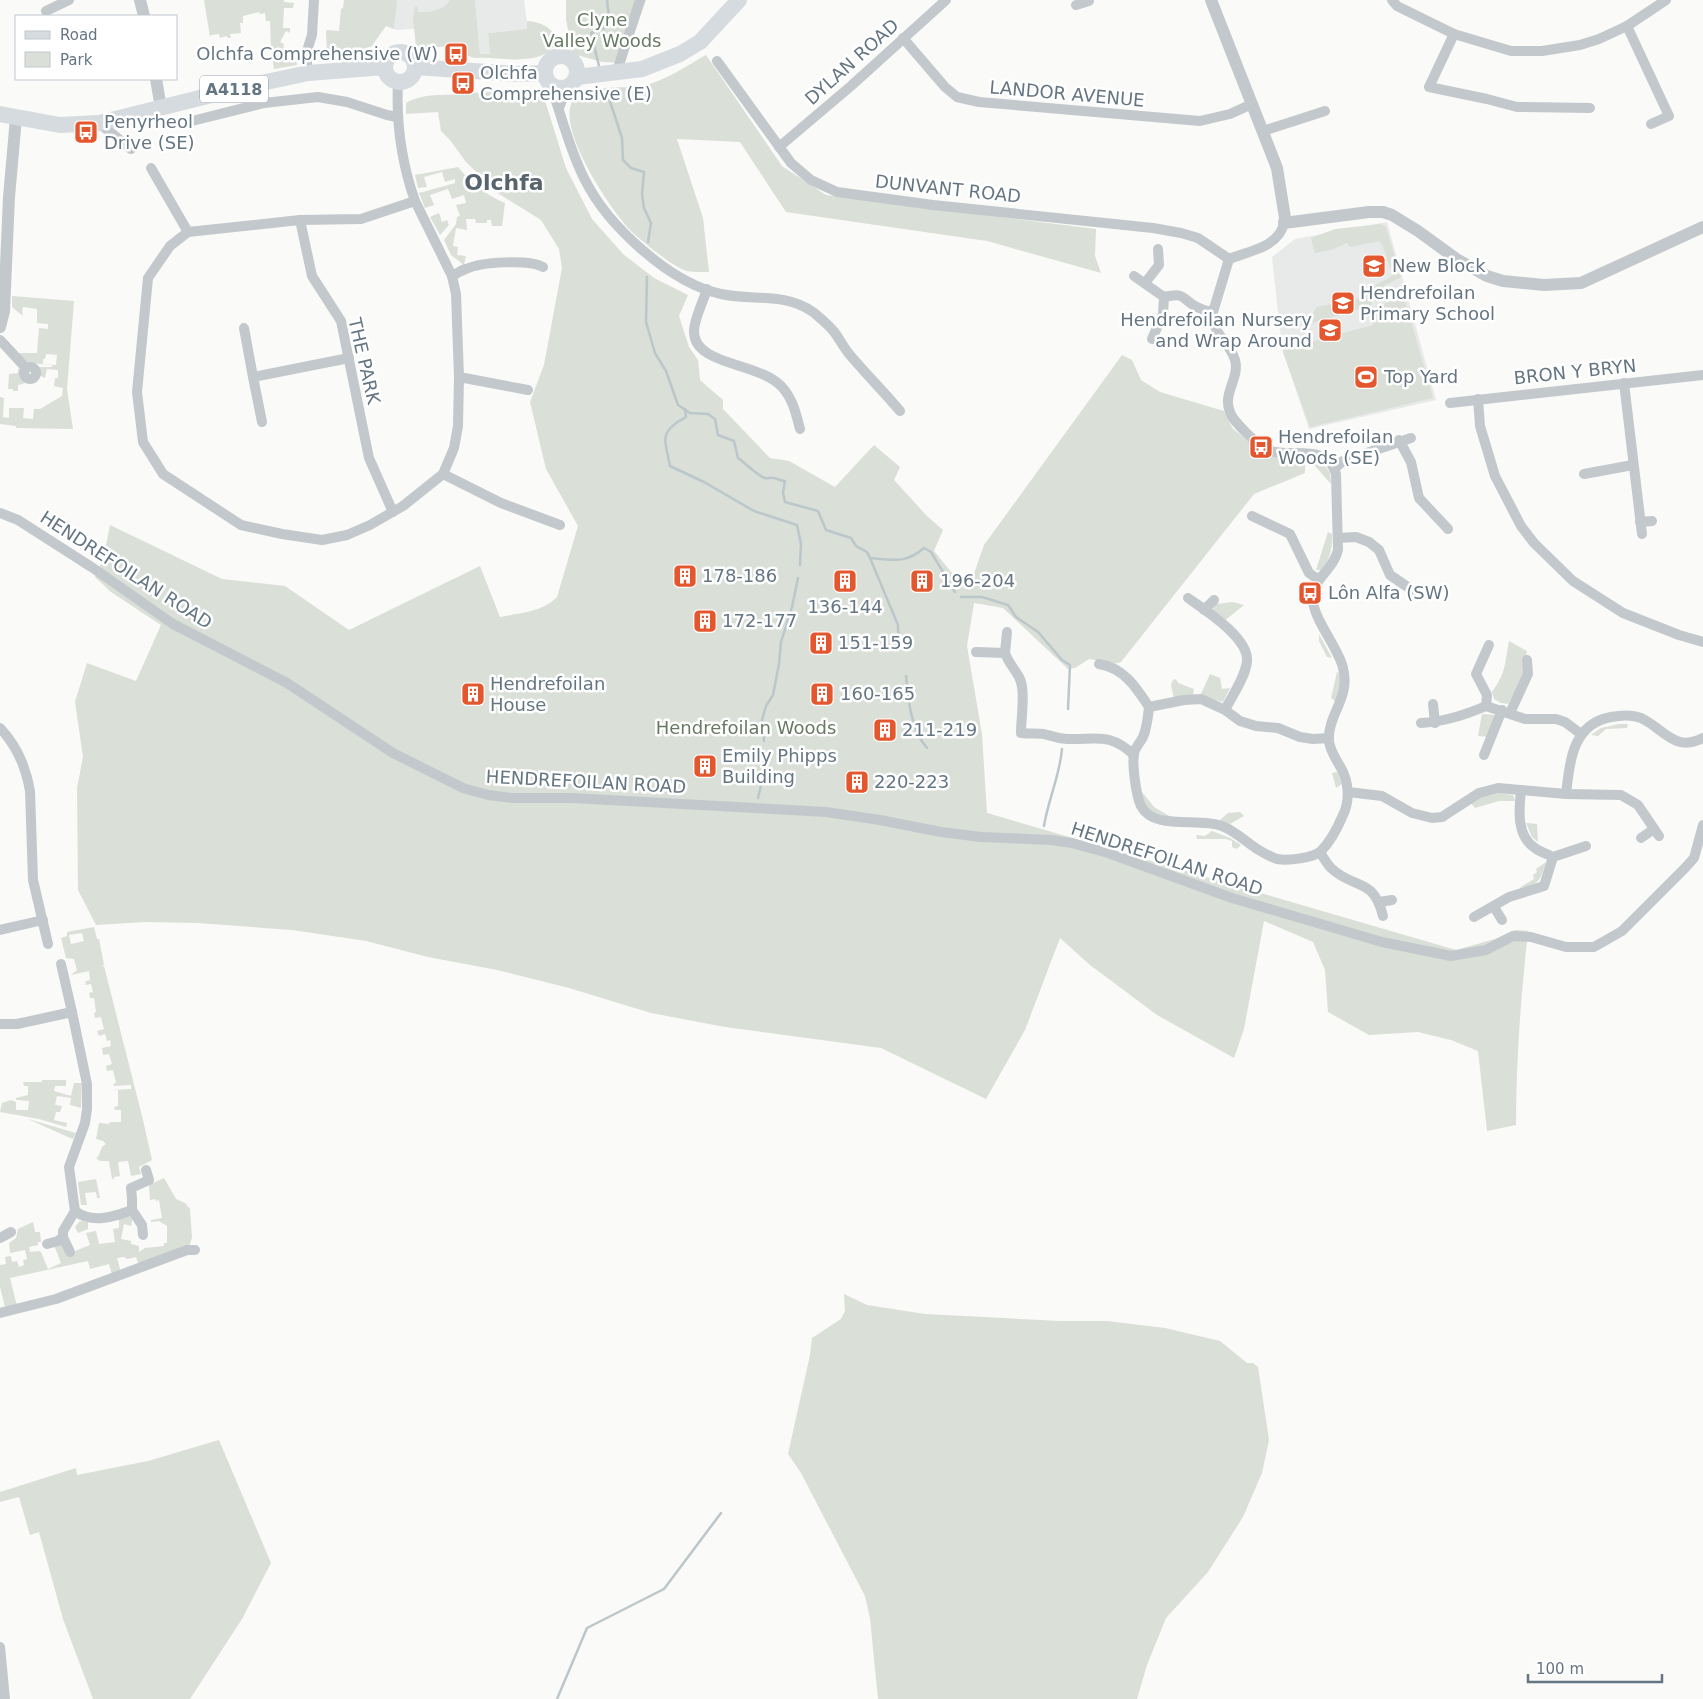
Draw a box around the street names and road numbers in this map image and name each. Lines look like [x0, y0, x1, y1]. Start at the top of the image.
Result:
street label: DYLAN ROAD [801, 14, 903, 109]
road number: A4118 [200, 76, 268, 102]
street label: LANDOR AVENUE [989, 76, 1145, 111]
street label: DUNVANT ROAD [874, 170, 1022, 207]
street label: THE PARK [344, 315, 385, 407]
street label: BRON Y BRYN [1513, 355, 1637, 388]
street label: HENDREFOILAN ROAD [37, 506, 216, 633]
street label: HENDREFOILAN ROAD [485, 766, 687, 797]
street label: HENDREFOILAN ROAD [1069, 818, 1266, 899]

